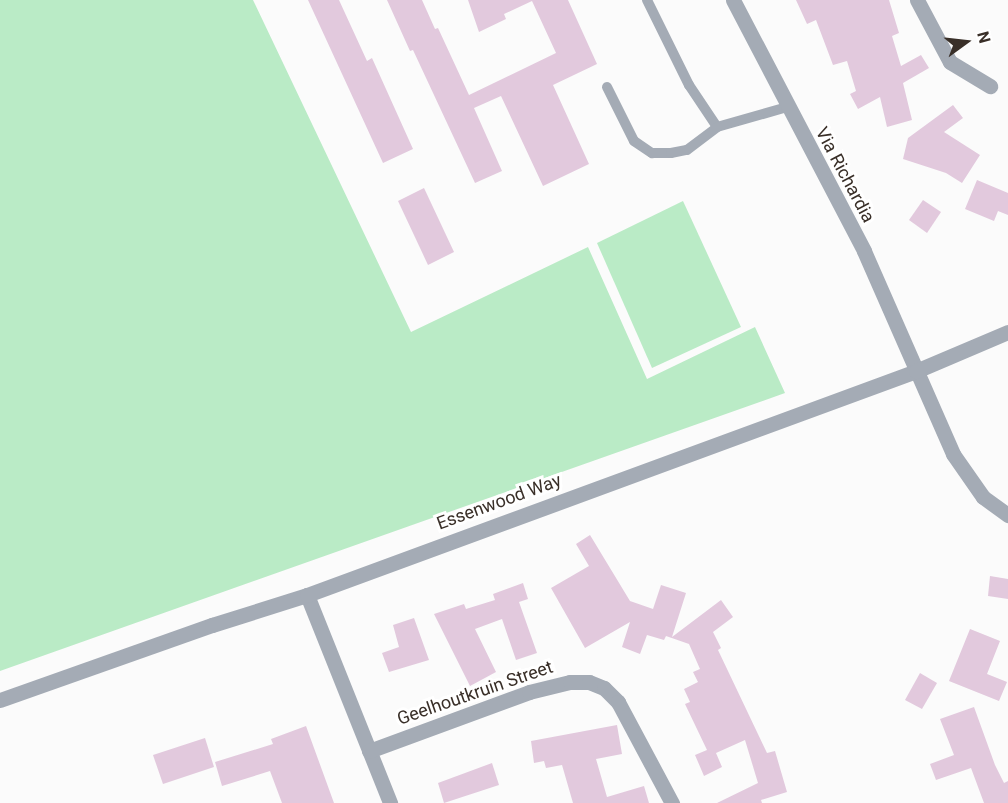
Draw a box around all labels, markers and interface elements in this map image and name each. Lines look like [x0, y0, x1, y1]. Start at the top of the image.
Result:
north arrow [936, 12, 996, 72]
text: N [973, 29, 995, 45]
street label: Via Richardia [811, 124, 879, 226]
street label: Essenwood Way [434, 469, 564, 535]
street label: Geelhoutkruin Street [394, 656, 556, 730]

